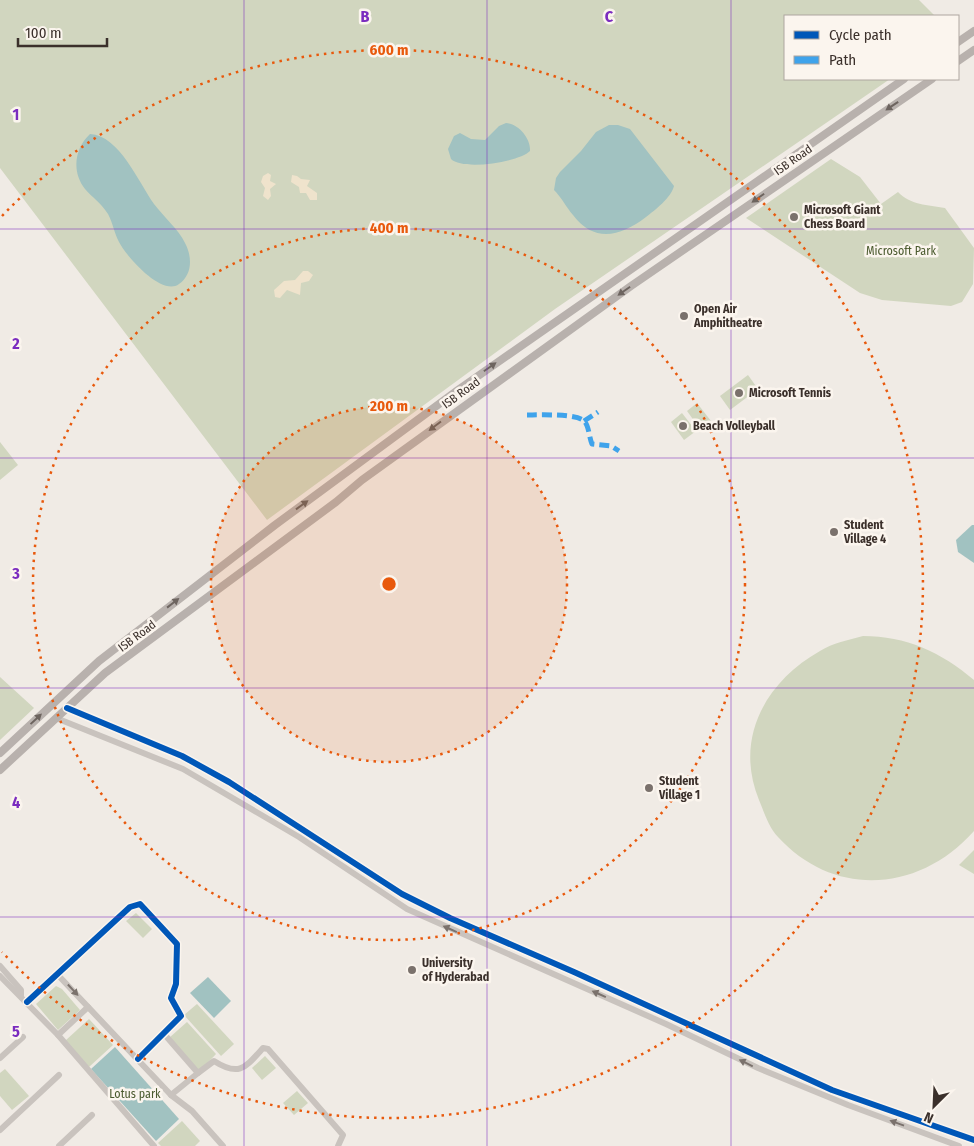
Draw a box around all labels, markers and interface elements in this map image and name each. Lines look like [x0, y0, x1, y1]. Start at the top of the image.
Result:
text: B [361, 7, 370, 26]
text: C [605, 7, 614, 26]
scale bar [18, 15, 106, 47]
legend [784, 15, 959, 80]
text: 100 m [25, 24, 62, 42]
text: Cycle path [829, 26, 892, 44]
text: 600 m [370, 41, 408, 59]
text: Path [829, 51, 856, 69]
one-way arrow [885, 101, 898, 111]
text: 1 [13, 105, 19, 124]
street label: ISB Road [771, 142, 815, 178]
one-way arrow [751, 193, 765, 203]
place label: Microsoft Giant Chess Board [804, 203, 881, 231]
marker: Microsoft Giant Chess Board [788, 211, 800, 223]
text: 400 m [370, 219, 408, 237]
park label: Microsoft Park [866, 244, 936, 258]
one-way arrow [617, 286, 631, 296]
place label: Open Air Amphitheatre [693, 302, 762, 330]
marker: Open Air Amphitheatre [678, 310, 690, 322]
text: 2 [11, 334, 20, 353]
one-way arrow [483, 362, 497, 372]
street label: ISB Road [439, 375, 483, 411]
place label: Microsoft Tennis [749, 386, 832, 400]
marker: Microsoft Tennis [733, 387, 745, 399]
text: 200 m [369, 397, 408, 415]
place label: Beach Volleyball [693, 419, 776, 433]
marker: Beach Volleyball [677, 420, 689, 432]
one-way arrow [428, 421, 442, 431]
one-way arrow [295, 500, 309, 510]
place label: Student Village 4 [843, 518, 886, 546]
marker: Student Village 4 [828, 526, 840, 538]
text: 3 [11, 564, 20, 583]
centre of rings [380, 575, 398, 593]
one-way arrow [166, 598, 179, 609]
street label: ISB Road [115, 617, 159, 655]
one-way arrow [29, 713, 41, 725]
place label: Student Village 1 [658, 774, 700, 802]
marker: Student Village 1 [643, 782, 655, 794]
text: 4 [12, 793, 20, 812]
one-way arrow [443, 924, 457, 932]
place label: University of Hyderabad [422, 956, 489, 984]
marker: University of Hyderabad [406, 964, 418, 976]
one-way arrow [67, 984, 79, 996]
one-way arrow [592, 989, 606, 997]
text: 5 [12, 1022, 20, 1041]
one-way arrow [739, 1059, 753, 1067]
north arrow [909, 1081, 959, 1131]
park label: Lotus park [109, 1087, 161, 1101]
text: N [922, 1108, 936, 1127]
one-way arrow [889, 1119, 904, 1127]

